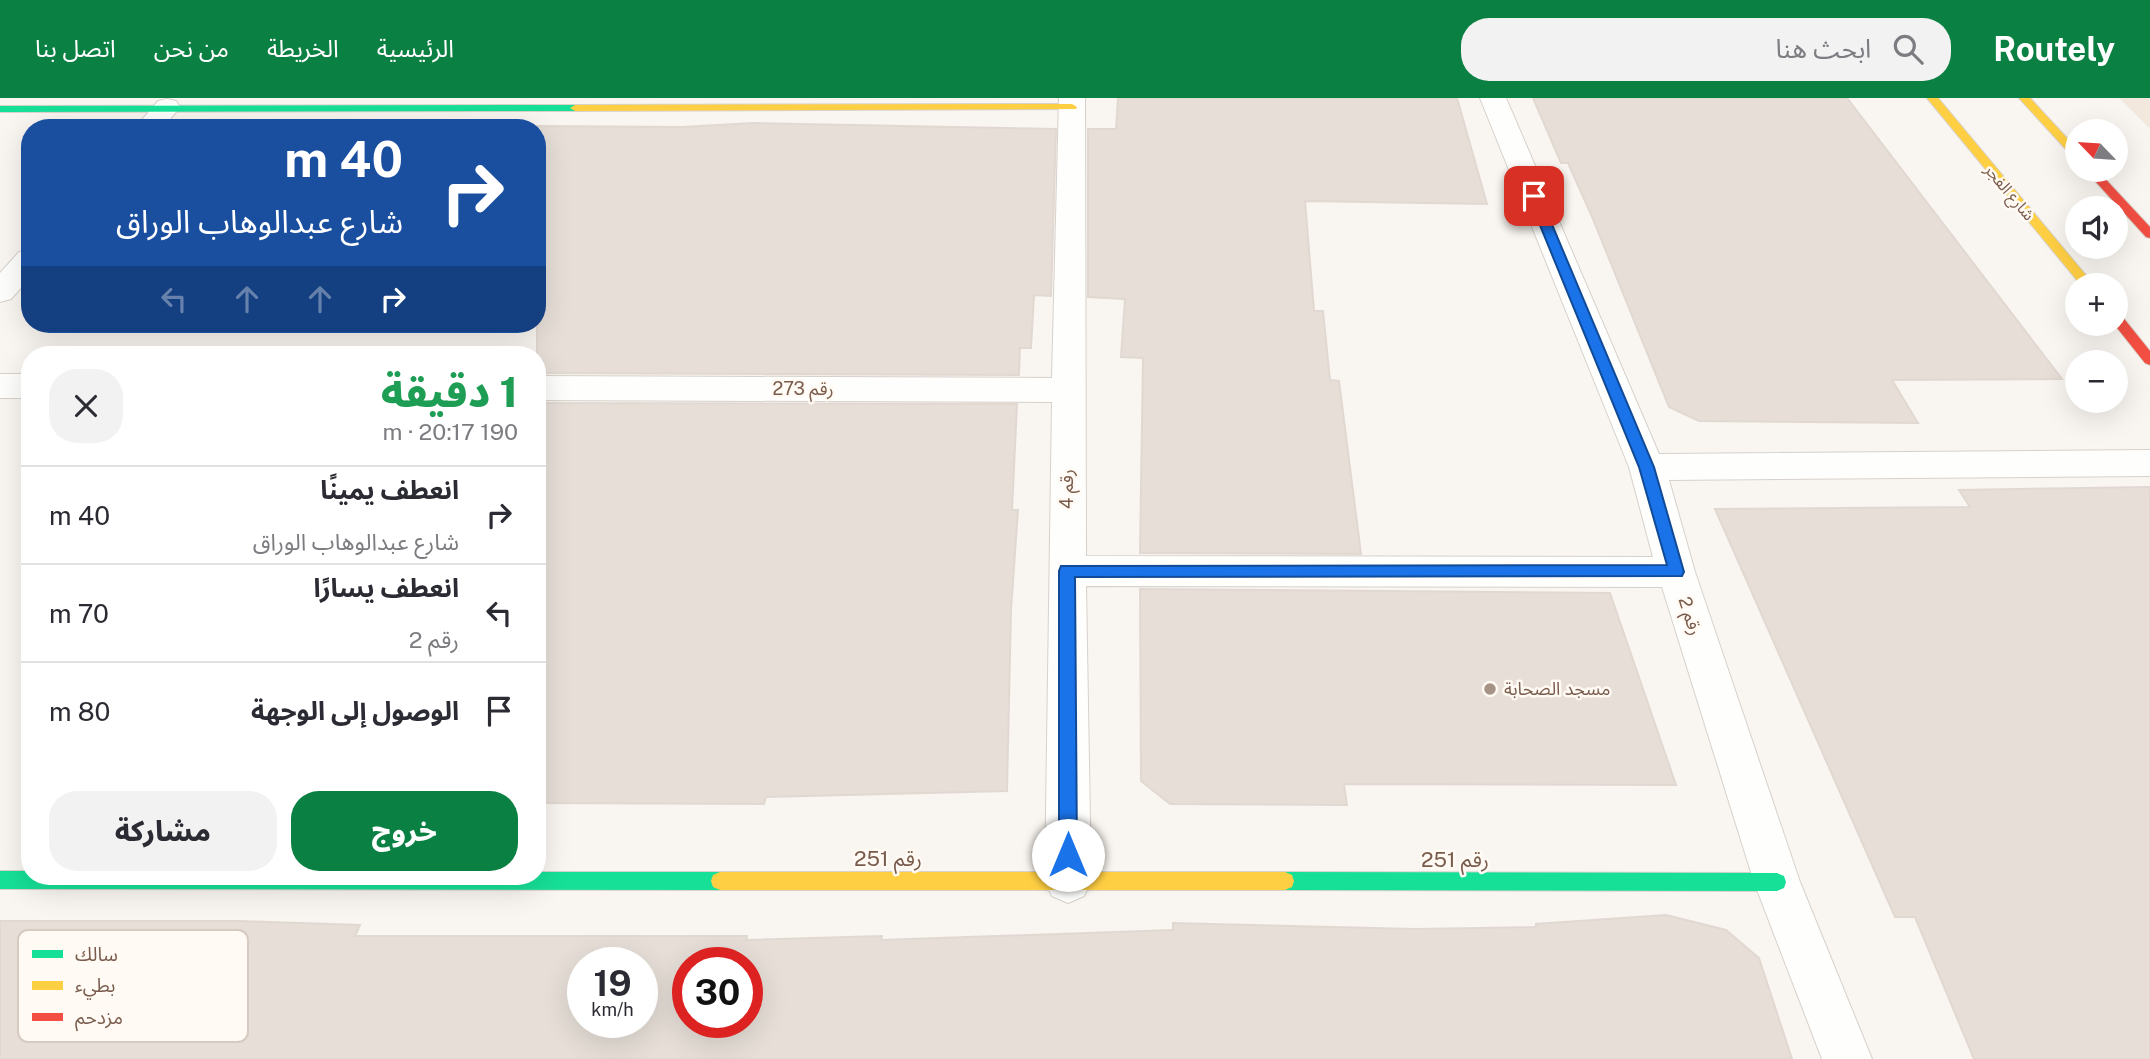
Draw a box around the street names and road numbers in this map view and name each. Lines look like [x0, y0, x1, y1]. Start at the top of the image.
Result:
street label: شارع الفجر [1978, 160, 2039, 226]
street label: رقم 273 [772, 378, 834, 402]
street label: رقم 4 [1056, 469, 1080, 509]
street label: رقم 2 [1672, 594, 1707, 639]
street label: رقم 251 [854, 846, 922, 874]
street label: رقم 251 [1421, 847, 1489, 875]

